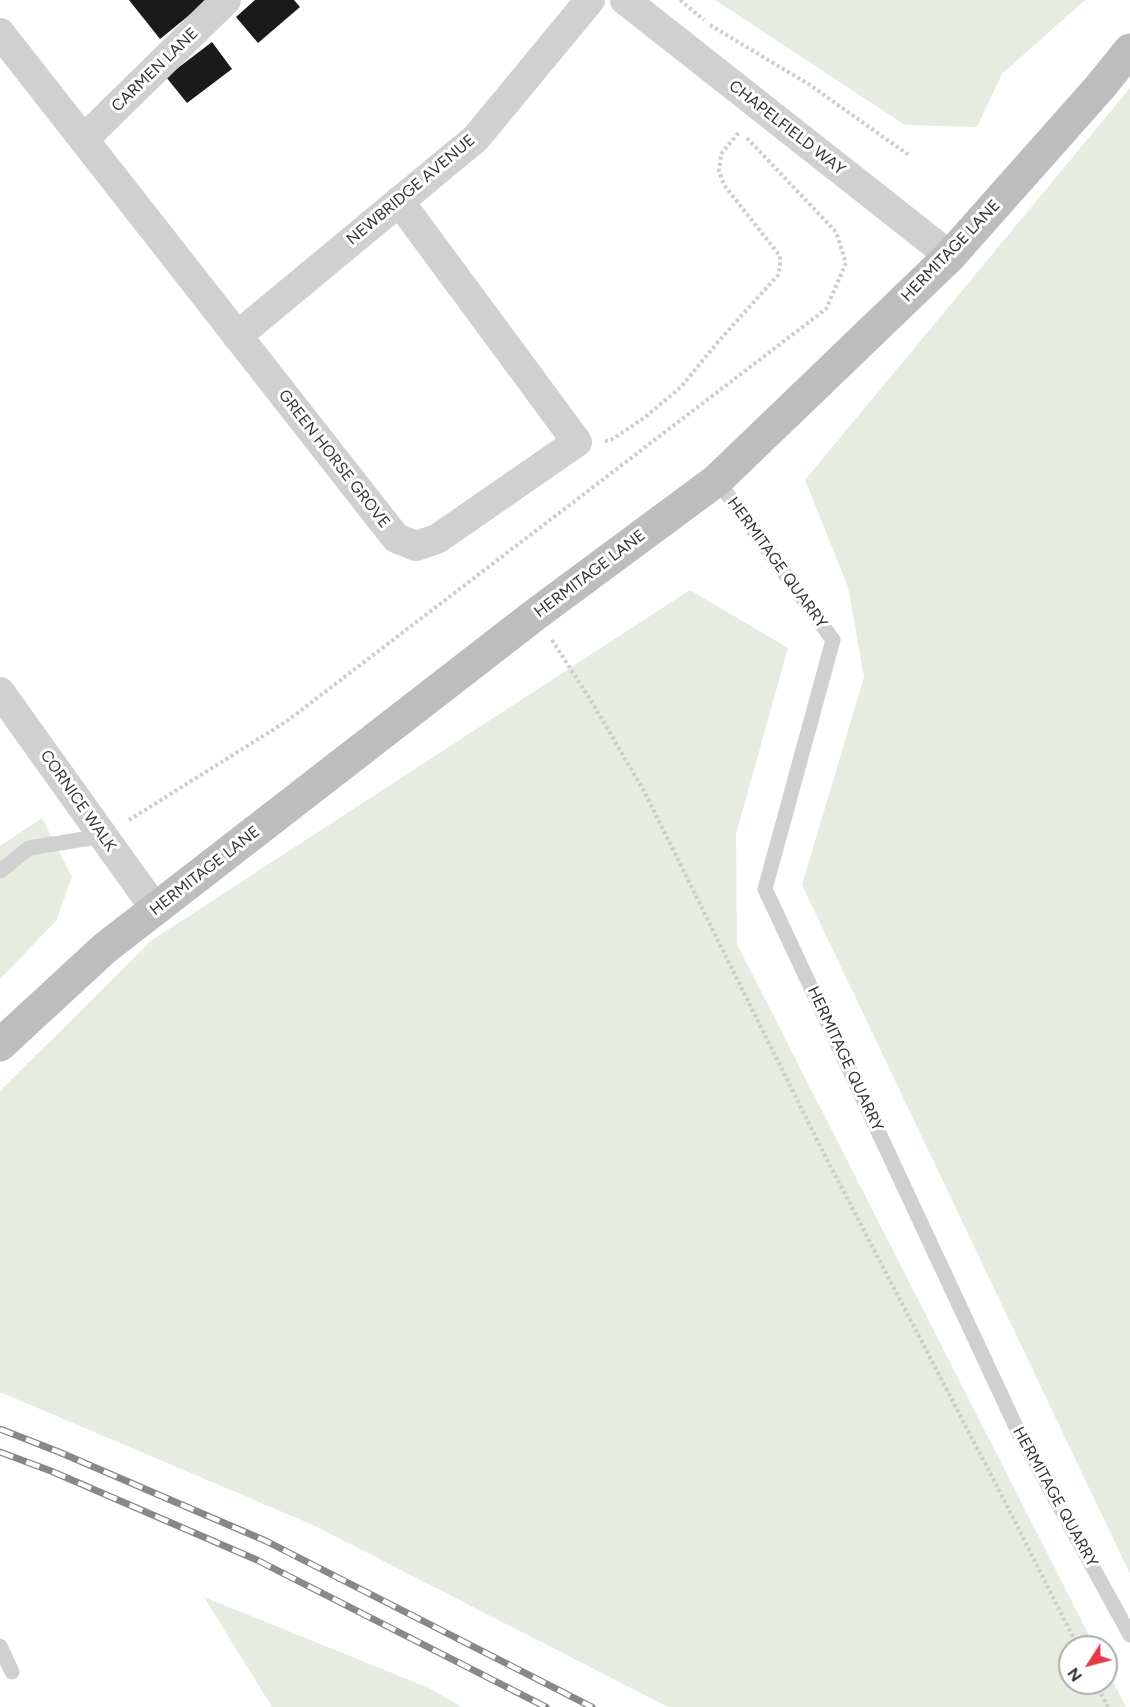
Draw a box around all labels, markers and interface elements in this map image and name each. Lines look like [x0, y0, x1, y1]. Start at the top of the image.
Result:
street label: CARMEN LANE [108, 24, 202, 116]
street label: CHAPELFIELD WAY [725, 77, 849, 179]
street label: NEWBRIDGE AVENUE [343, 131, 479, 249]
street label: HERMITAGE LANE [898, 196, 1004, 306]
street label: GREEN HORSE GROVE [274, 386, 394, 532]
street label: HERMITAGE QUARRY [723, 494, 831, 632]
street label: HERMITAGE LANE [531, 526, 649, 622]
street label: CORNICE WALK [36, 747, 120, 855]
street label: HERMITAGE LANE [146, 822, 264, 920]
street label: HERMITAGE QUARRY [803, 984, 887, 1134]
street label: HERMITAGE QUARRY [1008, 1423, 1102, 1571]
north arrow [1058, 1635, 1118, 1695]
text: N [1063, 1664, 1086, 1685]

